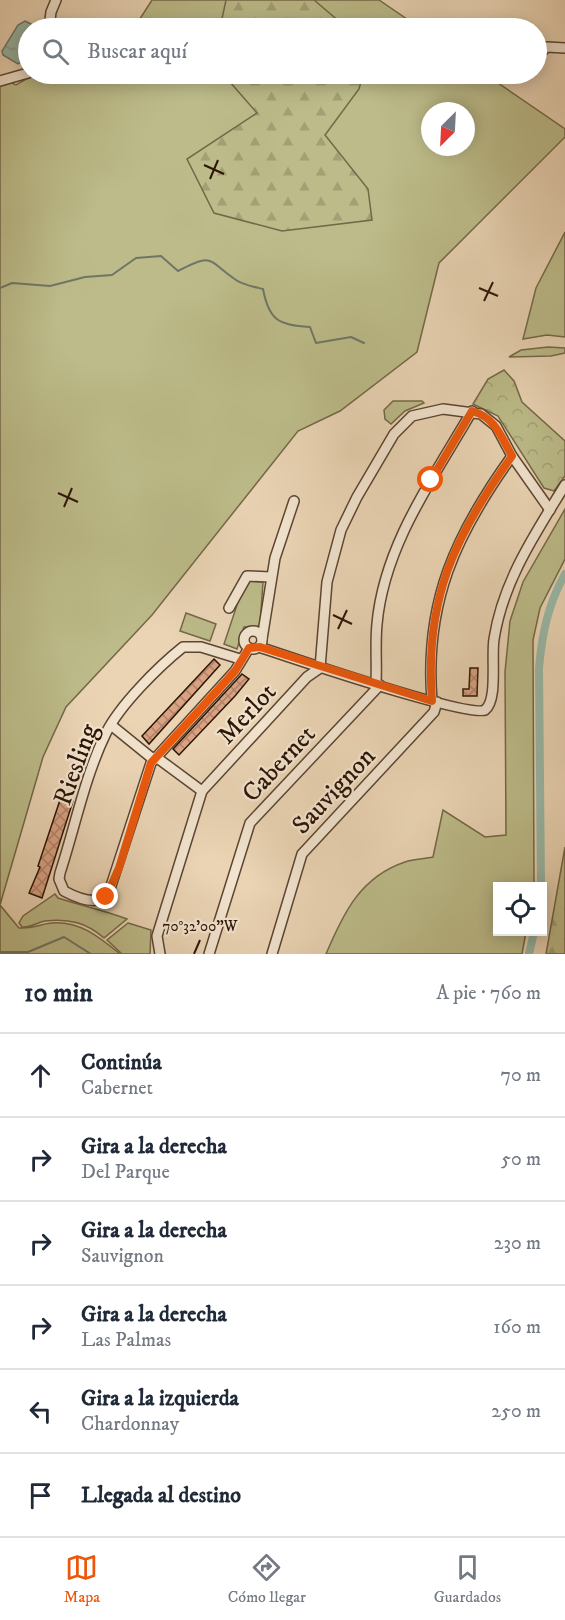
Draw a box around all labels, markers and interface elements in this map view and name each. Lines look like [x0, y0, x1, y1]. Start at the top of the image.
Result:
search box [18, 18, 547, 84]
icon: search [39, 35, 72, 68]
text: Buscar aquí [87, 38, 187, 65]
north arrow [421, 102, 475, 156]
route start [417, 466, 443, 492]
street label: Merlot [210, 676, 284, 752]
street label: Riesling [47, 719, 106, 810]
street label: Cabernet [235, 719, 323, 809]
street label: Sauvignon [285, 740, 383, 842]
map controls [493, 882, 547, 936]
button: locate [493, 882, 547, 936]
route end [92, 883, 118, 909]
text: 70°32'00"W [163, 917, 238, 936]
text: 10 min [24, 977, 93, 1010]
text: A pie · 760 m [436, 981, 541, 1006]
text: Continúa [81, 1049, 162, 1076]
icon: ahead [24, 1059, 57, 1092]
text: 70 m [500, 1063, 541, 1088]
text: Cabernet [81, 1076, 153, 1101]
text: Gira a la derecha [81, 1133, 227, 1160]
icon: right [24, 1143, 57, 1176]
text: 50 m [501, 1147, 541, 1172]
text: Del Parque [81, 1160, 170, 1185]
text: Gira a la derecha [81, 1217, 227, 1244]
icon: right [24, 1227, 57, 1260]
text: 230 m [494, 1231, 541, 1256]
text: Sauvignon [81, 1244, 164, 1269]
text: Gira a la derecha [81, 1301, 227, 1328]
icon: right [24, 1311, 57, 1344]
text: 160 m [493, 1315, 541, 1340]
text: Las Palmas [81, 1328, 171, 1353]
text: Gira a la izquierda [81, 1385, 239, 1412]
icon: left [24, 1395, 57, 1428]
text: 250 m [491, 1399, 541, 1424]
text: Chardonnay [81, 1412, 179, 1437]
icon: arrive [24, 1479, 57, 1512]
text: Llegada al destino [81, 1482, 241, 1509]
tab: Mapa [64, 1551, 100, 1607]
tab: Cómo llegar [228, 1551, 306, 1607]
tab: Guardados [434, 1551, 501, 1607]

